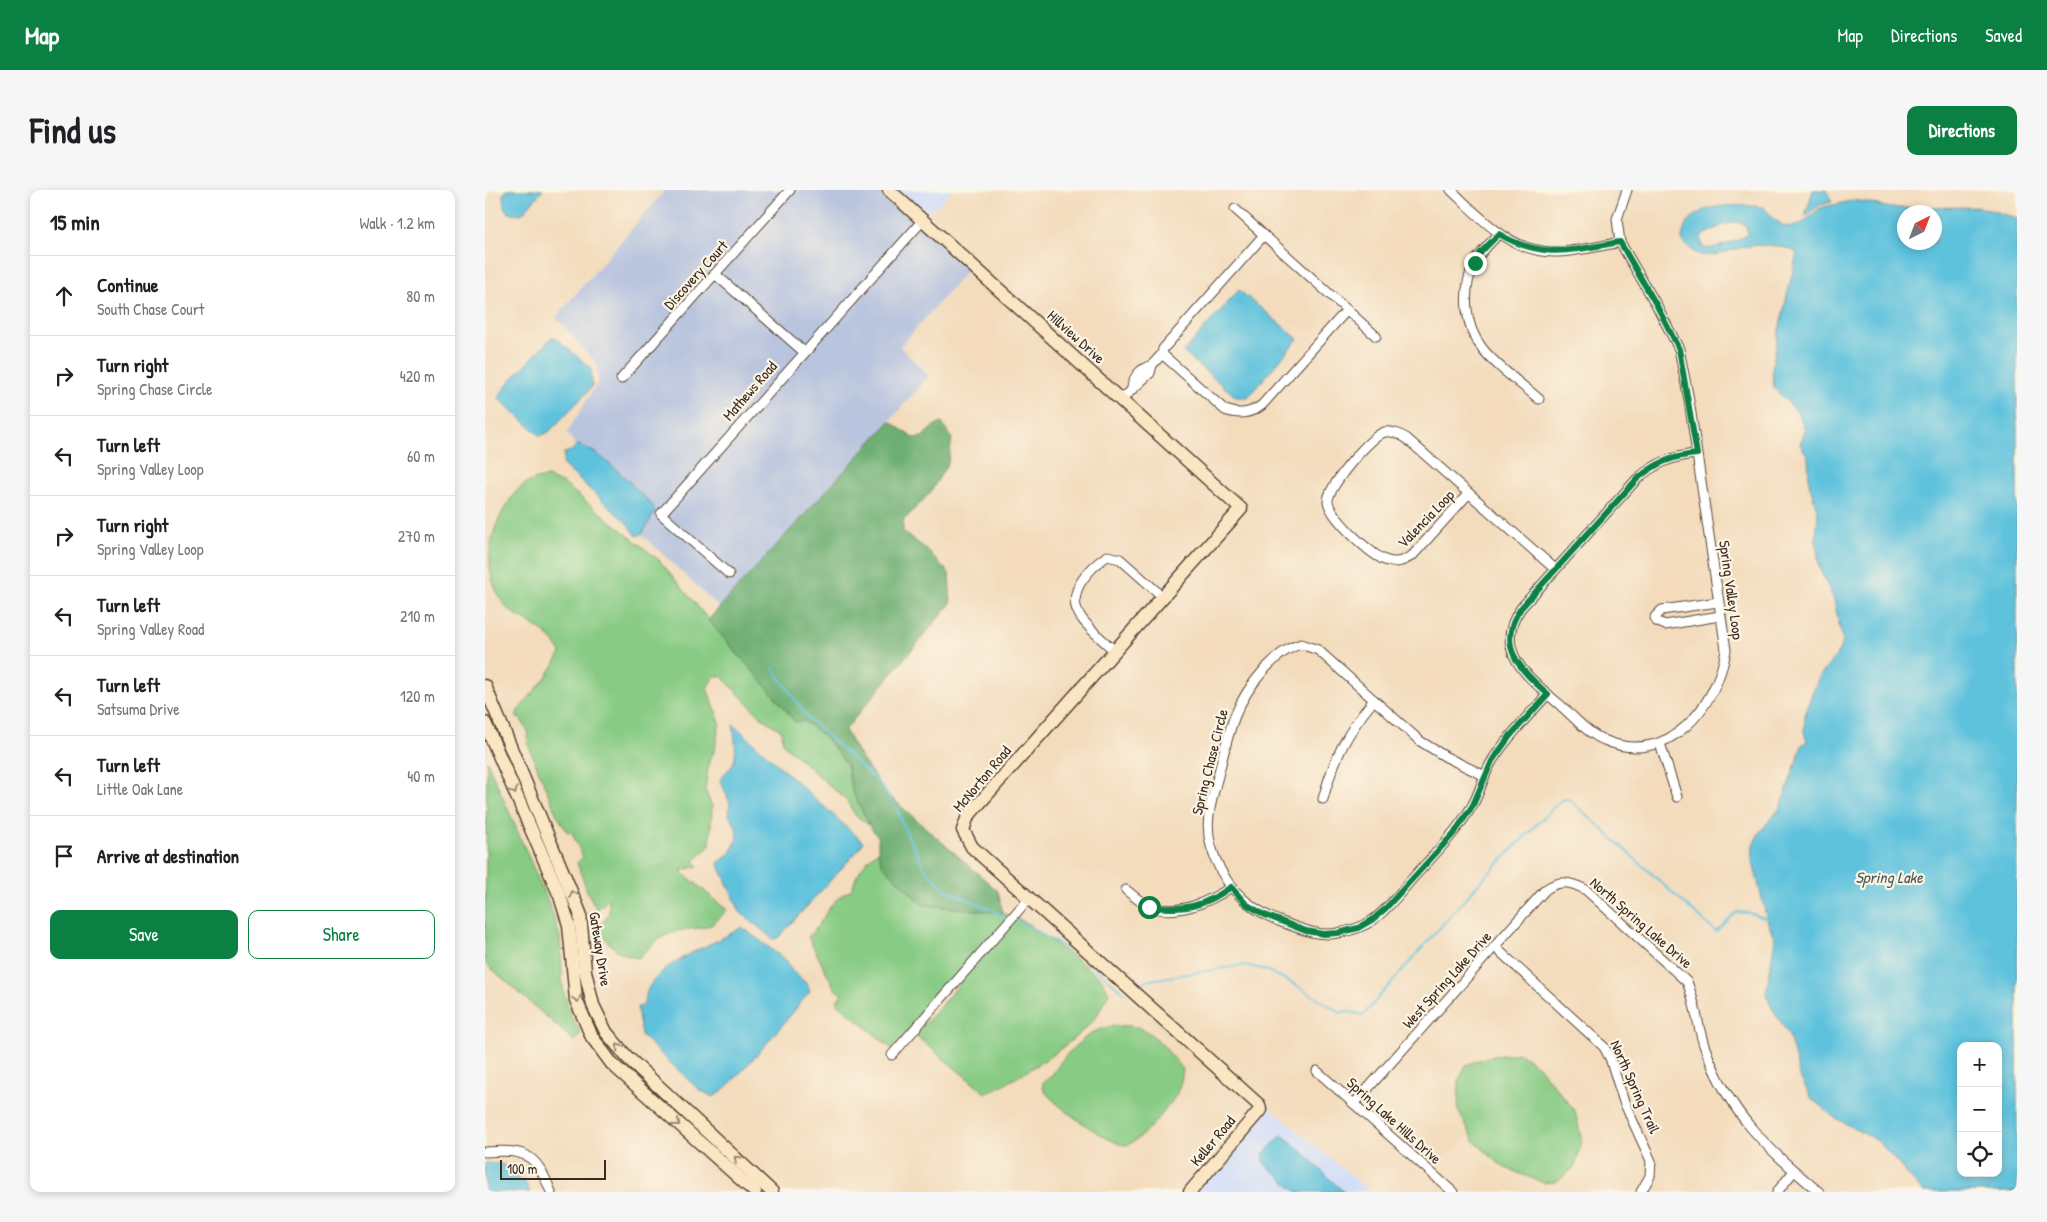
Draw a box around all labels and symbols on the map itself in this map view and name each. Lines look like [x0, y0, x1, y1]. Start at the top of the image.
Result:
north arrow [1897, 205, 1942, 250]
street label: Discovery Court [659, 235, 733, 314]
route end [1464, 252, 1487, 275]
street label: Hillview Drive [1043, 305, 1110, 368]
street label: Mathews Road [718, 356, 782, 425]
street label: Valencia Loop [1393, 484, 1459, 552]
street label: Spring Valley Loop [1714, 539, 1749, 641]
street label: Spring Chase Circle [1186, 707, 1233, 817]
street label: McNorton Road [948, 741, 1016, 816]
one-way arrow [507, 786, 518, 795]
water label: Spring Lake [1855, 866, 1923, 888]
street label: North Spring Lake Drive [1586, 872, 1697, 973]
one-way arrow [569, 891, 579, 899]
route start [1138, 896, 1161, 919]
street label: Gateway Drive [584, 910, 617, 988]
street label: West Spring Lake Drive [1397, 926, 1496, 1033]
one-way arrow [571, 994, 582, 1003]
street label: North Spring Trail [1606, 1037, 1665, 1137]
one-way arrow [616, 1044, 624, 1053]
street label: Spring Lake Hills Drive [1342, 1072, 1446, 1169]
street label: Keller Road [1185, 1111, 1240, 1170]
one-way arrow [671, 1117, 680, 1126]
one-way arrow [733, 1156, 742, 1165]
scale bar [500, 1157, 606, 1180]

